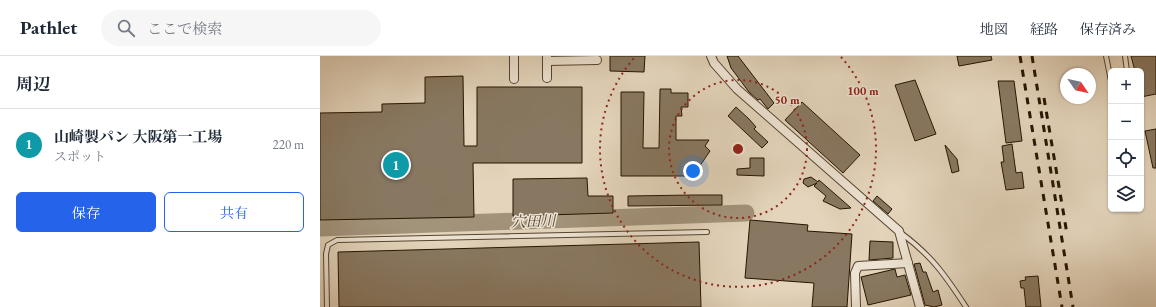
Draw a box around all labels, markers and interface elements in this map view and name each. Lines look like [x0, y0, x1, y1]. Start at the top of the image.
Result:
search box [101, 10, 381, 46]
text: Pathlet [20, 15, 77, 40]
icon: search [115, 17, 137, 39]
text: ここで検索 [147, 19, 222, 38]
text: 地図 [980, 20, 1008, 38]
text: 経路 [1030, 20, 1058, 38]
text: 保存済み [1080, 20, 1136, 38]
north arrow [1060, 68, 1096, 104]
map controls [1108, 68, 1144, 212]
button: + [1108, 68, 1144, 104]
text: 周辺 [16, 73, 50, 95]
text: 100 m [847, 83, 879, 99]
text: 50 m [774, 92, 800, 108]
button: − [1108, 104, 1144, 140]
text: 山崎製パン 大阪第一工場 [54, 127, 223, 146]
text: 1 [26, 136, 32, 153]
text: 220 m [273, 136, 304, 153]
button: locate [1108, 140, 1144, 176]
centre of rings [731, 142, 745, 156]
text: スポット [54, 148, 106, 165]
pin: 1 [383, 150, 409, 180]
your location [683, 161, 703, 181]
button: layers [1108, 176, 1144, 212]
button: 保存 [16, 192, 156, 232]
button: 共有 [164, 192, 304, 232]
water label: 穴田川 [510, 211, 558, 231]

